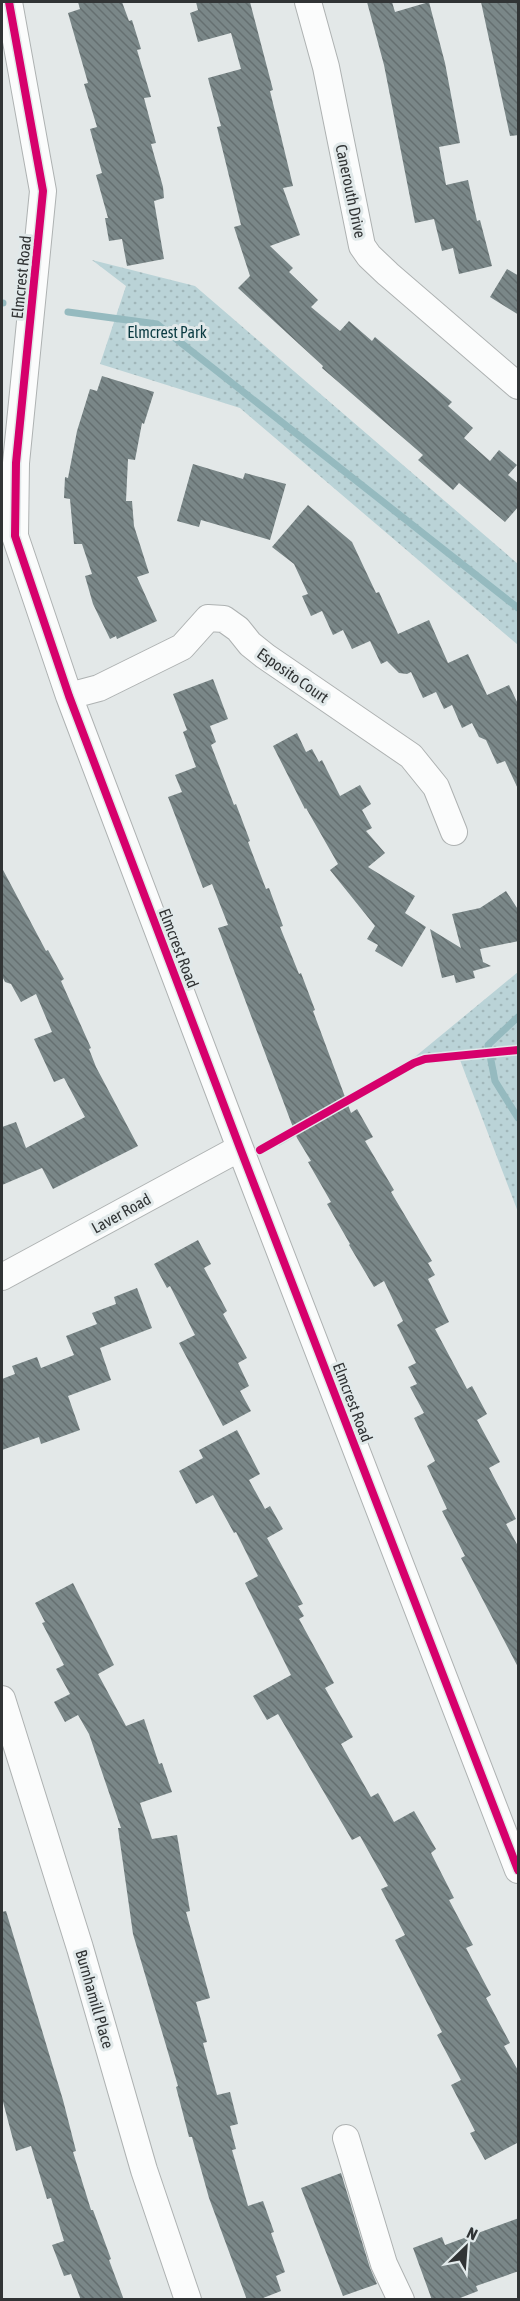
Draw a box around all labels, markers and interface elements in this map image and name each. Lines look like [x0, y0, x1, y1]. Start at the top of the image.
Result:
street label: Canerouth Drive [332, 143, 370, 239]
street label: Elmcrest Road [8, 235, 34, 319]
park label: Elmcrest Park [127, 323, 207, 341]
street label: Esposito Court [253, 644, 332, 707]
street label: Elmcrest Road [156, 906, 202, 990]
street label: Laver Road [88, 1189, 154, 1237]
street label: Elmcrest Road [330, 1360, 376, 1444]
street label: Burnhamill Place [72, 1948, 118, 2050]
north arrow [436, 2217, 496, 2277]
text: N [464, 2223, 480, 2244]

